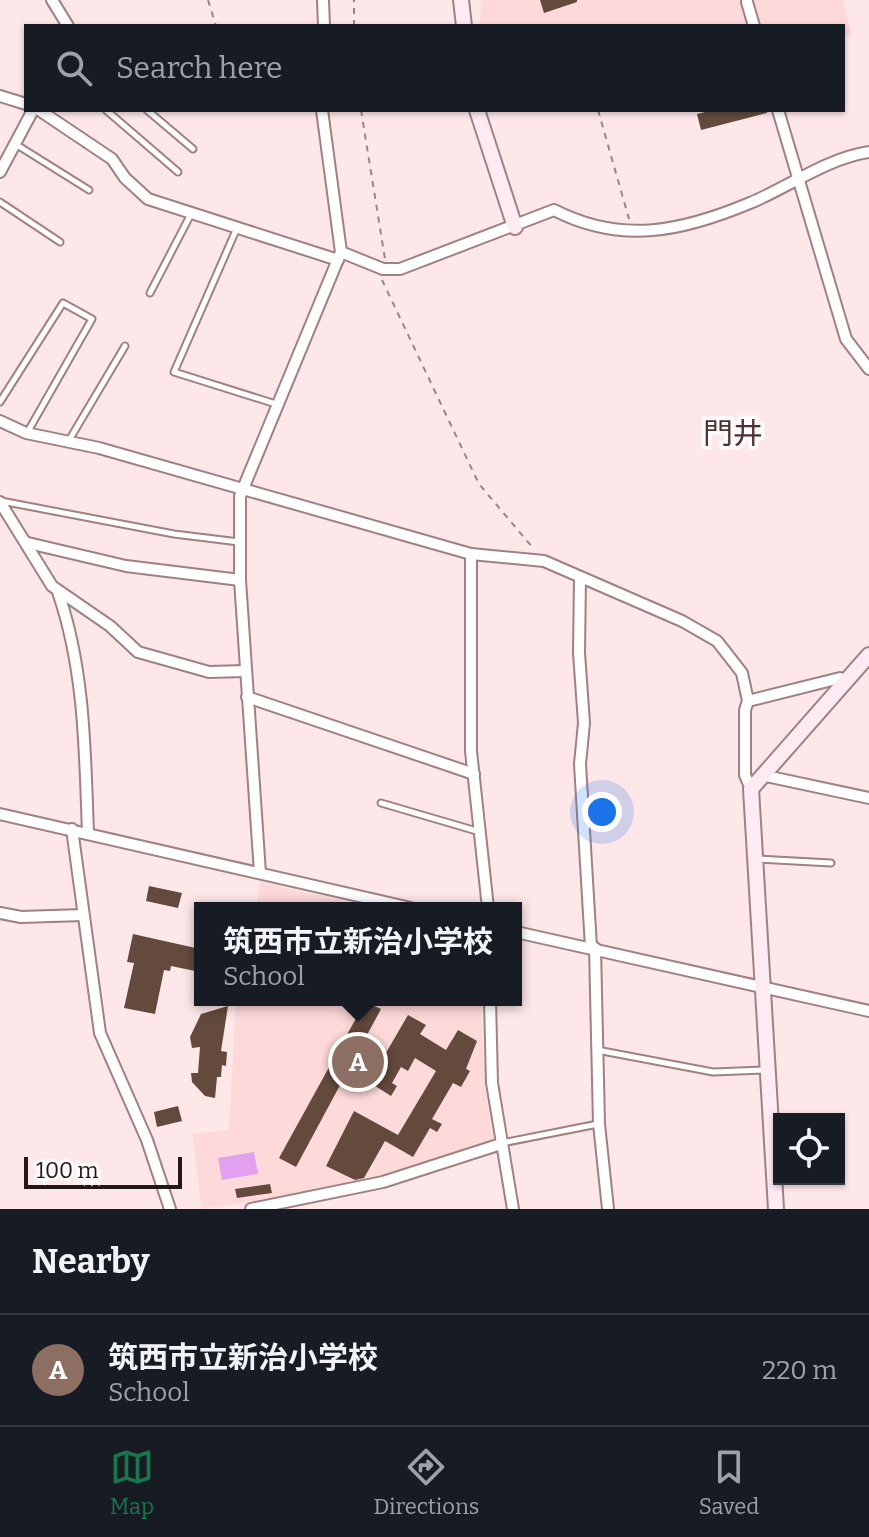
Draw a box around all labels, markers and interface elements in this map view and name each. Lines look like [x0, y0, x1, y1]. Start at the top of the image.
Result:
search box [24, 24, 845, 112]
icon: search [52, 46, 96, 90]
text: Search here [116, 50, 283, 86]
district label: 門井 [703, 416, 763, 452]
your location [582, 792, 622, 832]
popup [194, 902, 522, 1006]
text: 筑西市立新治小学校 [223, 924, 493, 960]
text: School [223, 961, 305, 992]
pin: A [332, 1032, 384, 1092]
map controls [773, 1113, 845, 1185]
button: locate [773, 1113, 845, 1185]
scale bar [24, 1153, 182, 1189]
text: 100 m [36, 1157, 99, 1184]
text: Nearby [32, 1241, 150, 1282]
text: 筑西市立新治小学校 [108, 1340, 378, 1376]
text: A [49, 1355, 67, 1386]
text: 220 m [762, 1355, 837, 1386]
text: School [108, 1377, 190, 1408]
tab: Map [110, 1445, 154, 1520]
tab: Directions [374, 1445, 479, 1520]
tab: Saved [699, 1445, 759, 1520]

